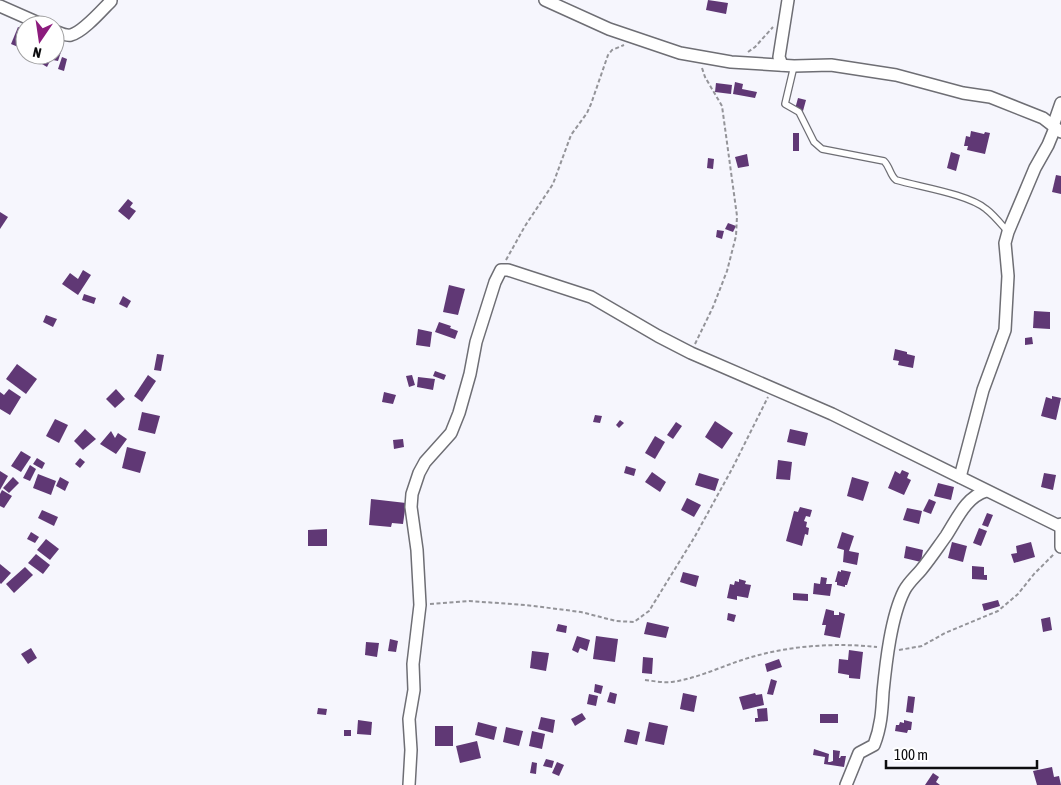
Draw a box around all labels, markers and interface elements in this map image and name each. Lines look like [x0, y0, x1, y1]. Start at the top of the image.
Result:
north arrow [15, 15, 65, 65]
text: N [31, 44, 43, 61]
scale bar [886, 738, 1037, 770]
text: 100 m [894, 746, 928, 763]

